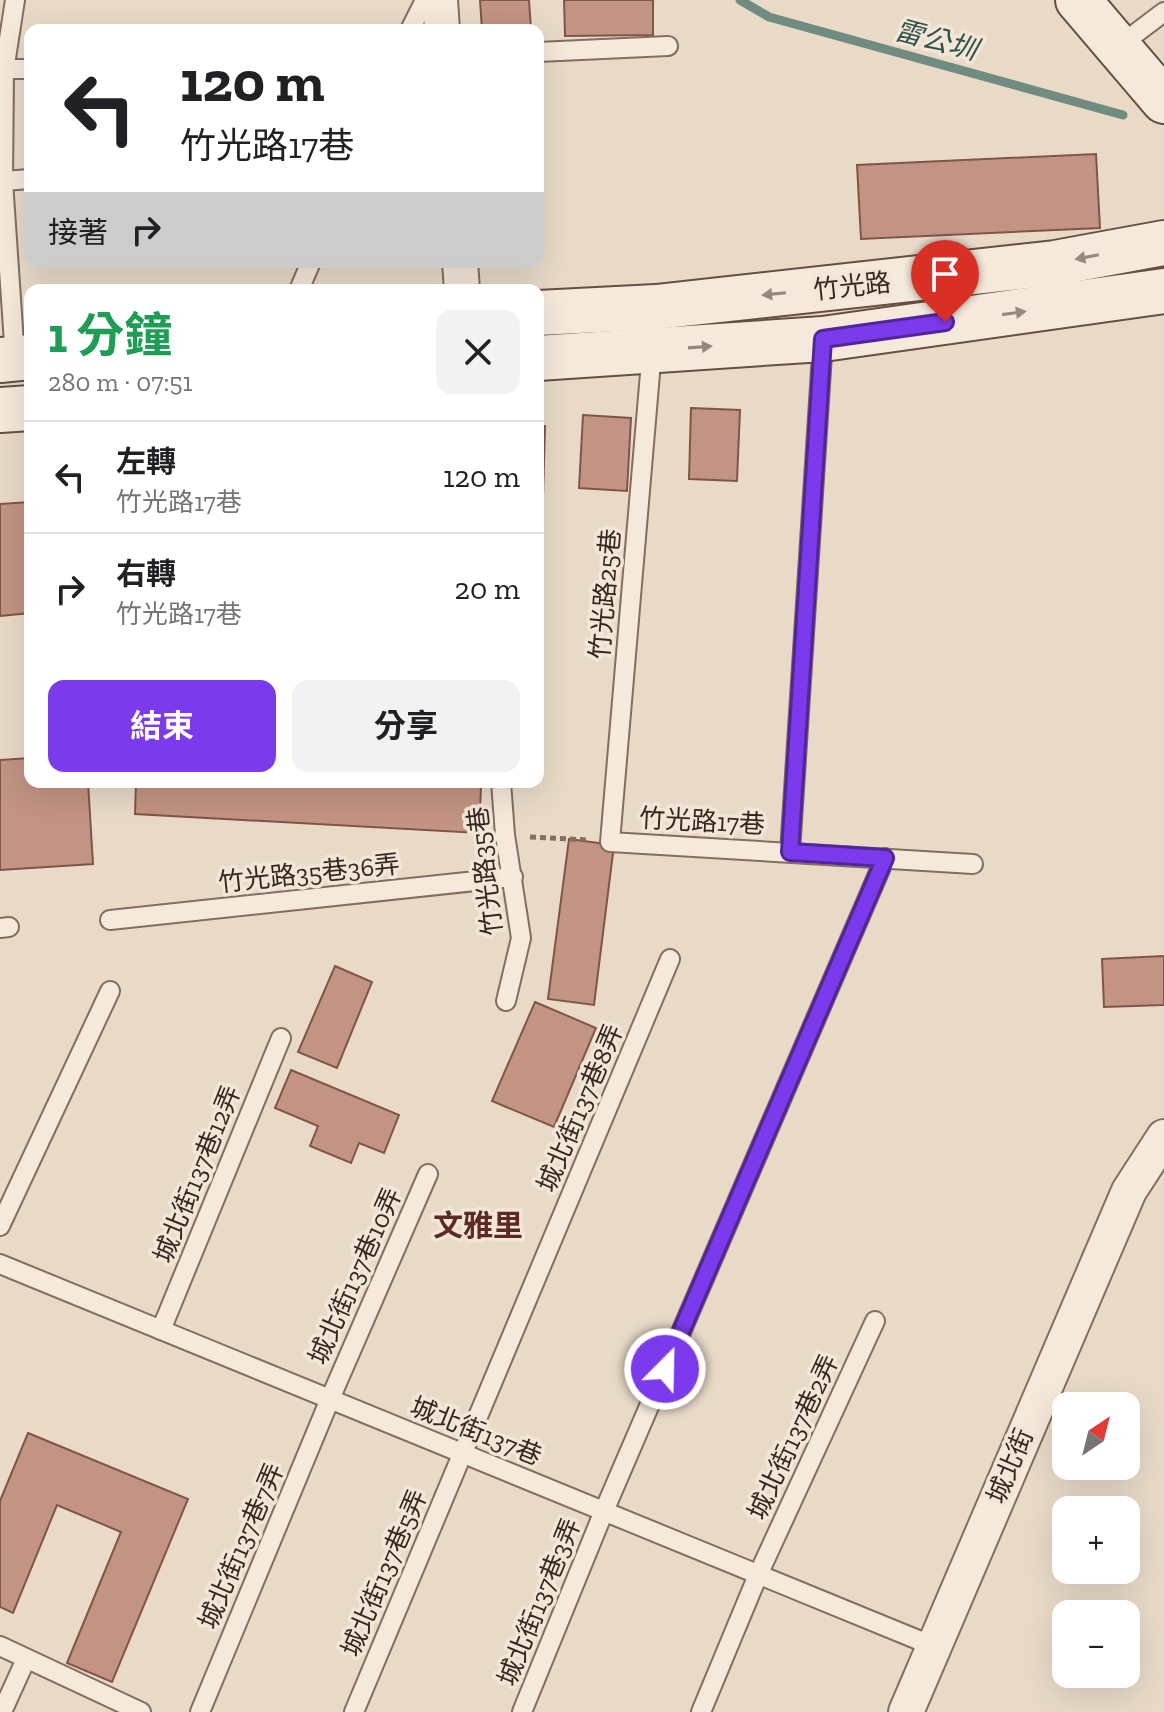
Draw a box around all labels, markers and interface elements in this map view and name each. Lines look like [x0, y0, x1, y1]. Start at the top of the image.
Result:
water label: 雷公圳 [891, 13, 985, 68]
text: 120 m [180, 48, 324, 115]
icon: left [48, 56, 152, 160]
text: 竹光路17巷 [180, 124, 354, 167]
icon: right [124, 208, 168, 252]
text: 接著 [48, 215, 108, 251]
pin [911, 240, 979, 322]
icon: arrive [923, 252, 967, 296]
one-way arrow [1075, 252, 1100, 264]
street label: 竹光路 [812, 266, 892, 306]
one-way arrow [761, 288, 786, 301]
one-way arrow [1001, 306, 1026, 319]
text: 1 分鐘 [48, 307, 172, 364]
button: close [436, 310, 520, 394]
one-way arrow [688, 340, 713, 353]
text: 280 m · 07:51 [48, 366, 193, 398]
text: 左轉 [116, 444, 176, 480]
icon: left [48, 455, 92, 499]
text: 120 m [443, 459, 520, 495]
text: 竹光路17巷 [116, 486, 242, 518]
street label: 竹光路25巷 [583, 528, 627, 660]
text: 右轉 [116, 556, 176, 592]
icon: right [48, 567, 92, 611]
text: 20 m [455, 571, 520, 607]
text: 竹光路17巷 [116, 598, 242, 630]
button: 結束 [48, 680, 276, 772]
button: 分享 [292, 680, 520, 772]
street label: 竹光路17巷 [638, 802, 766, 840]
street label: 竹光路35巷 [461, 805, 509, 937]
street label: 竹光路35巷36弄 [217, 848, 401, 898]
street label: 城北街137巷8弄 [530, 1019, 630, 1197]
street label: 城北街137巷12弄 [147, 1081, 247, 1267]
street label: 城北街137巷10弄 [302, 1183, 408, 1369]
district label: 文雅里 [433, 1208, 523, 1244]
position arrow [623, 1327, 707, 1411]
street label: 城北街137巷2弄 [741, 1349, 845, 1525]
street label: 城北街137巷 [406, 1390, 546, 1472]
north arrow [1052, 1392, 1140, 1480]
map controls [1052, 1392, 1140, 1688]
street label: 城北街 [980, 1424, 1040, 1508]
street label: 城北街137巷7弄 [192, 1458, 290, 1634]
street label: 城北街137巷5弄 [334, 1485, 434, 1661]
button: + [1052, 1496, 1140, 1584]
street label: 城北街137巷3弄 [491, 1514, 587, 1690]
button: − [1052, 1600, 1140, 1688]

